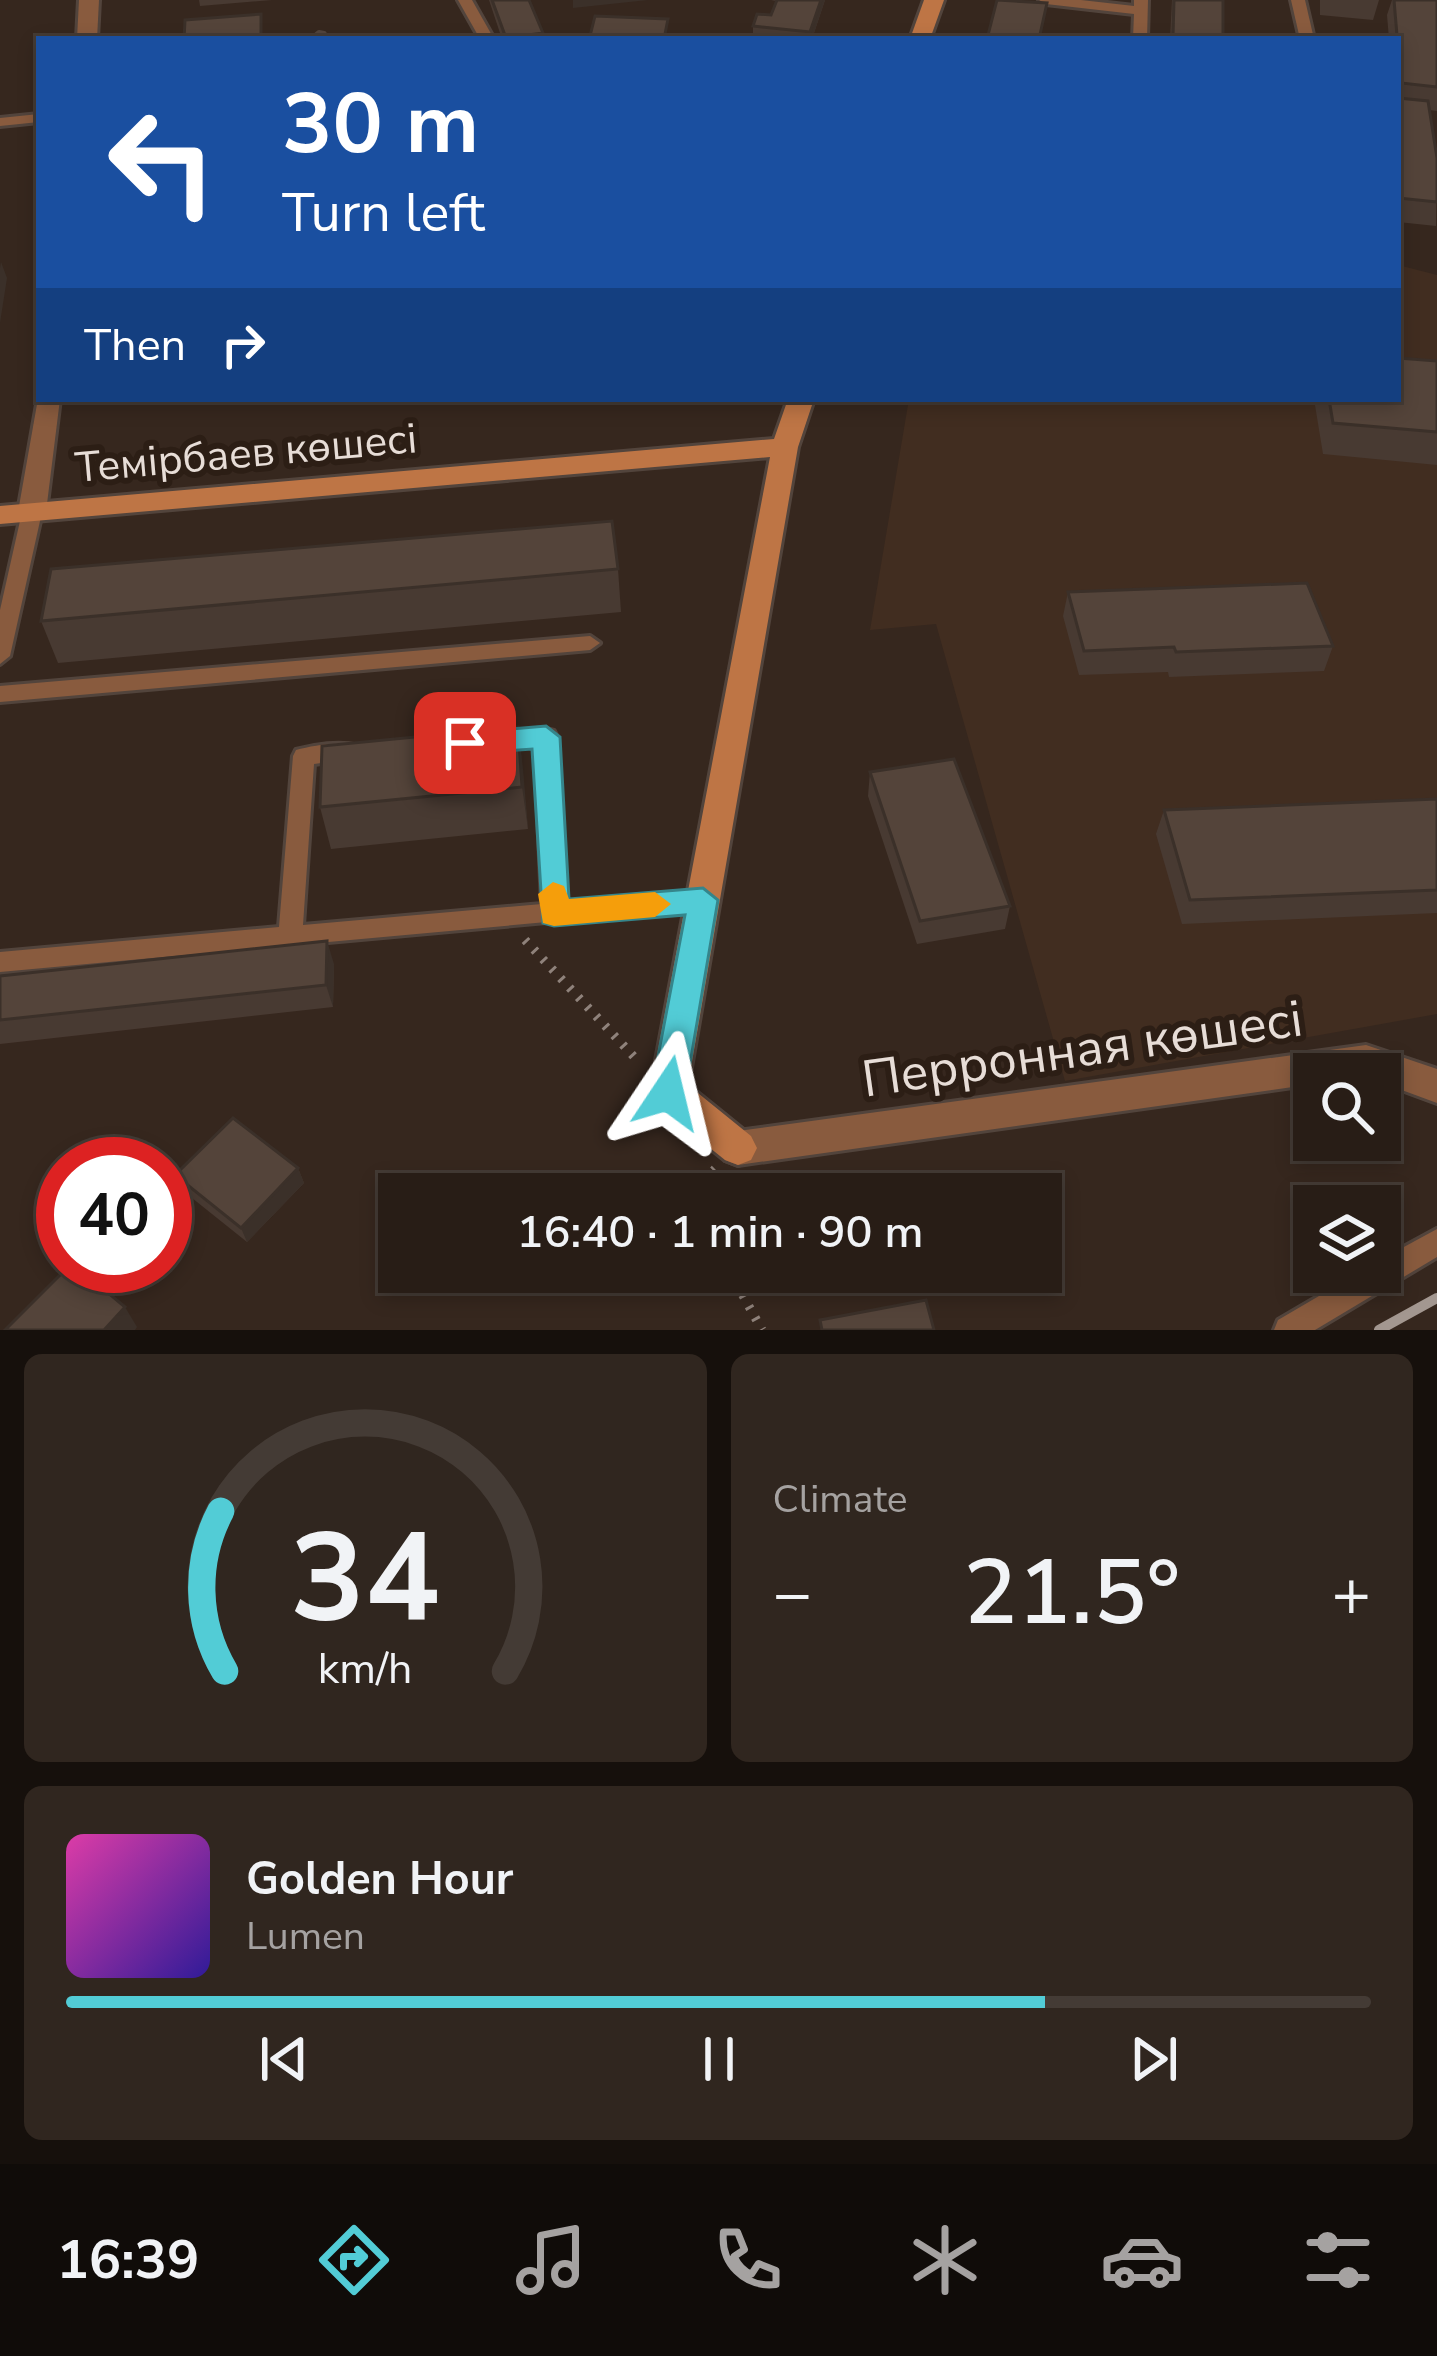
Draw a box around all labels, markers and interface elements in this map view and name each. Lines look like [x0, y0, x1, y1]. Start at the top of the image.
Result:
text: 30 m [282, 67, 479, 182]
icon: left [84, 84, 240, 240]
text: Turn left [282, 176, 485, 250]
icon: right [210, 312, 276, 378]
text: Then [84, 315, 186, 376]
street label: Темірбаев көшесі [73, 410, 419, 497]
pin [414, 692, 516, 794]
icon: arrive [432, 710, 498, 776]
street label: Перронная көшесі [857, 983, 1307, 1115]
position arrow [605, 1030, 731, 1156]
map controls [1293, 1053, 1401, 1293]
button: search [1293, 1053, 1401, 1161]
speed limit sign: 40 [36, 1137, 192, 1293]
button: layers [1293, 1185, 1401, 1293]
text: 16:40 · 1 min · 90 m [517, 1202, 923, 1263]
text: Climate [773, 1473, 908, 1526]
text: 34 [290, 1494, 440, 1664]
text: 21.5° [963, 1532, 1180, 1655]
text: − [773, 1549, 812, 1639]
text: + [1331, 1549, 1371, 1639]
text: km/h [318, 1640, 413, 1698]
text: Golden Hour [246, 1849, 513, 1910]
text: Lumen [246, 1910, 365, 1963]
icon: previous [251, 2026, 317, 2092]
icon: pause [686, 2026, 752, 2092]
icon: next [1121, 2026, 1187, 2092]
icon: directions [312, 2218, 396, 2302]
icon: music [509, 2218, 593, 2302]
icon: phone [706, 2218, 790, 2302]
icon: climate [903, 2218, 987, 2302]
icon: car [1100, 2218, 1184, 2302]
icon: filters [1296, 2218, 1380, 2302]
text: 16:39 [56, 2223, 199, 2297]

